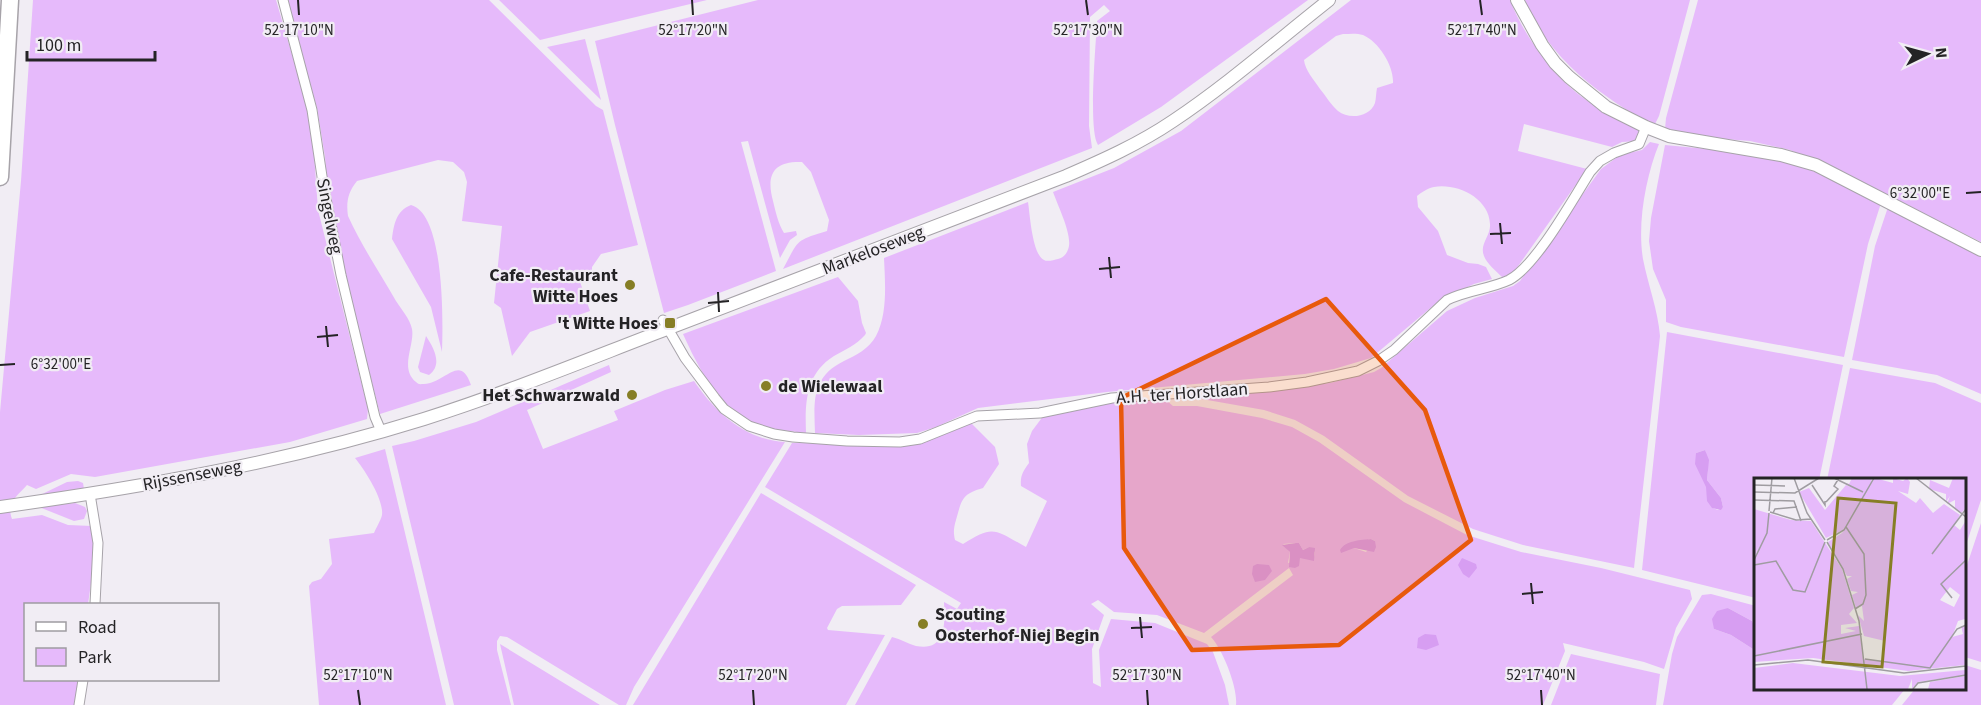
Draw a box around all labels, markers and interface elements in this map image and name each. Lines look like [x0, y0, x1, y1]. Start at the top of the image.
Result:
text: 52°17'10"N [264, 20, 334, 41]
text: 52°17'20"N [658, 20, 728, 41]
text: 52°17'30"N [1053, 20, 1123, 41]
text: 52°17'40"N [1447, 20, 1517, 41]
scale bar [27, 24, 154, 62]
north arrow [1897, 24, 1957, 84]
text: 100 m [36, 33, 81, 58]
text: N [1930, 47, 1952, 59]
street label: Singelweg [310, 176, 349, 256]
text: 6°32'00"E [1890, 183, 1950, 204]
street label: Markeloseweg [819, 220, 928, 281]
place label: Cafe-Restaurant Witte Hoes [489, 263, 618, 309]
marker: Cafe-Restaurant Witte Hoes [623, 278, 637, 292]
place label: 't Witte Hoes [557, 311, 658, 336]
marker: 't Witte Hoes [663, 316, 677, 330]
text: 6°32'00"E [31, 354, 91, 375]
place label: de Wielewaal [778, 374, 882, 399]
street label: A.H. ter Horstlaan [1115, 376, 1249, 411]
marker: de Wielewaal [759, 379, 773, 393]
place label: Het Schwarzwald [482, 383, 620, 408]
marker: Het Schwarzwald [625, 388, 639, 402]
street label: Rijssenseweg [141, 454, 244, 497]
inset map [1754, 478, 1966, 690]
place label: Scouting Oosterhof-Niej Begin [935, 602, 1100, 648]
legend [24, 603, 219, 681]
text: Road [78, 615, 117, 640]
marker: Scouting Oosterhof-Niej Begin [916, 617, 930, 631]
text: Park [78, 645, 112, 670]
text: 52°17'10"N [323, 665, 393, 686]
text: 52°17'20"N [718, 665, 788, 686]
text: 52°17'30"N [1112, 665, 1182, 686]
text: 52°17'40"N [1506, 665, 1576, 686]

